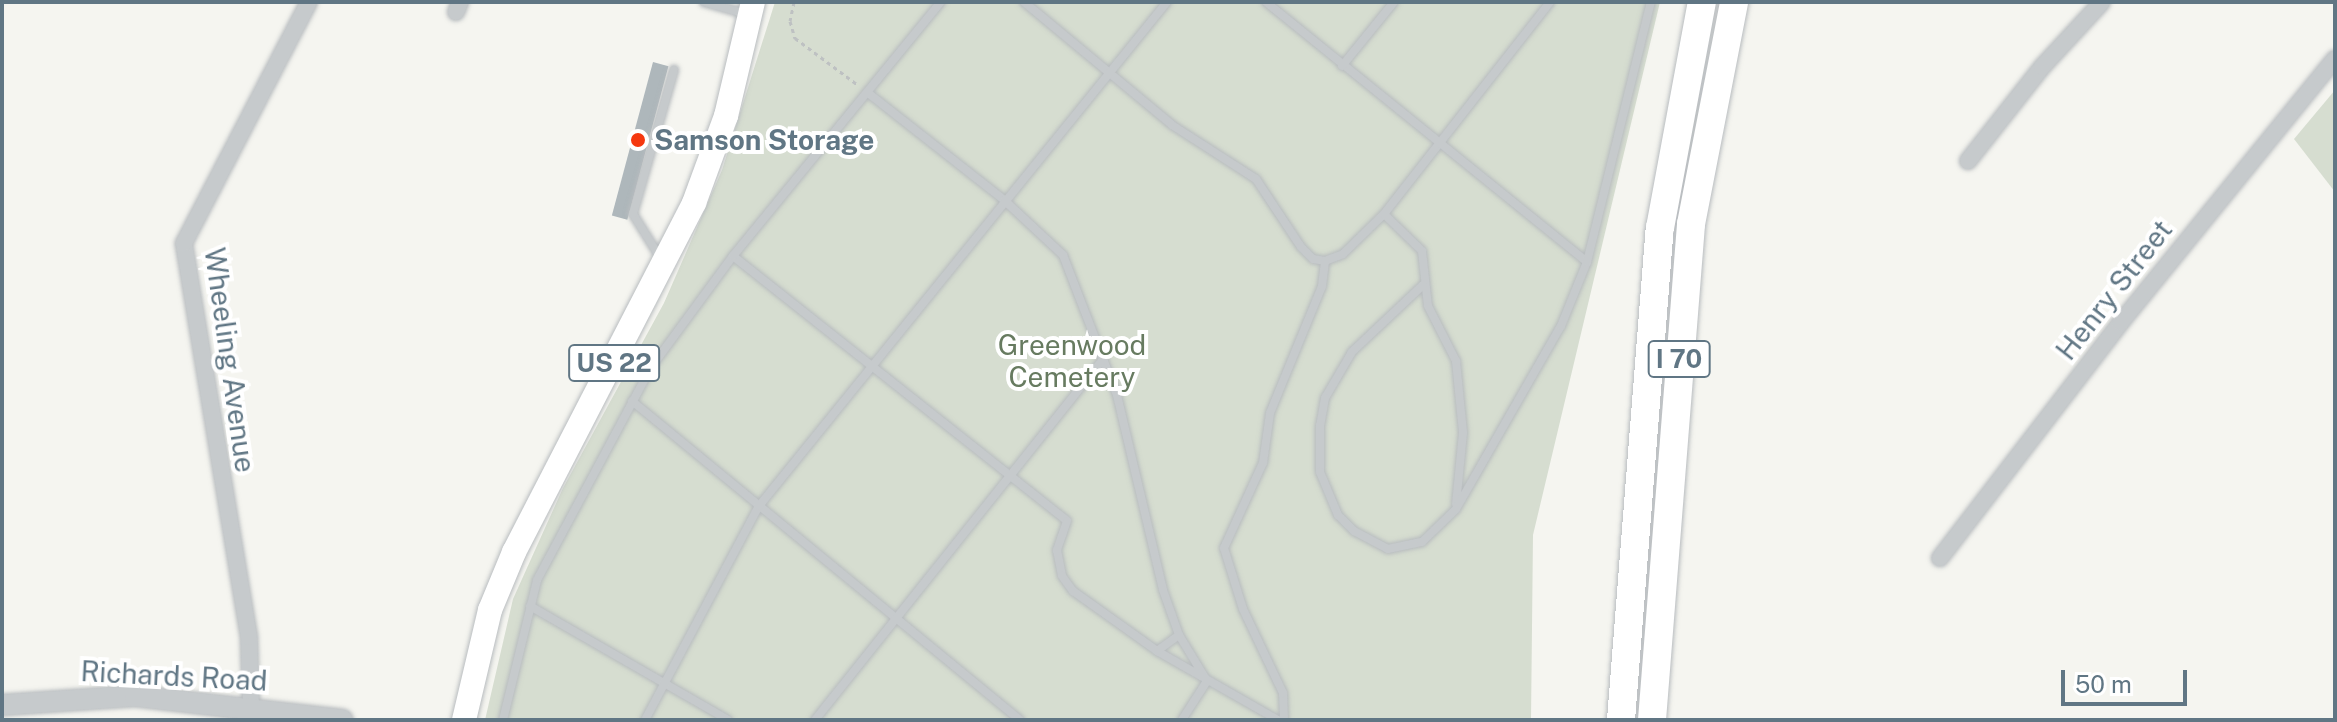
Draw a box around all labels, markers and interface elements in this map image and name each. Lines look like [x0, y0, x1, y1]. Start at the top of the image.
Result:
place label: Samson Storage [654, 123, 874, 157]
marker: Samson Storage [629, 131, 647, 149]
street label: Henry Street [2049, 213, 2179, 367]
street label: Wheeling Avenue [198, 245, 262, 475]
park label: Greenwood Cemetery [998, 328, 1146, 394]
road number: I 70 [1647, 337, 1711, 381]
road number: US 22 [568, 341, 660, 385]
street label: Richards Road [80, 654, 268, 698]
scale bar [2065, 654, 2191, 704]
text: 50 m [2075, 670, 2132, 698]

